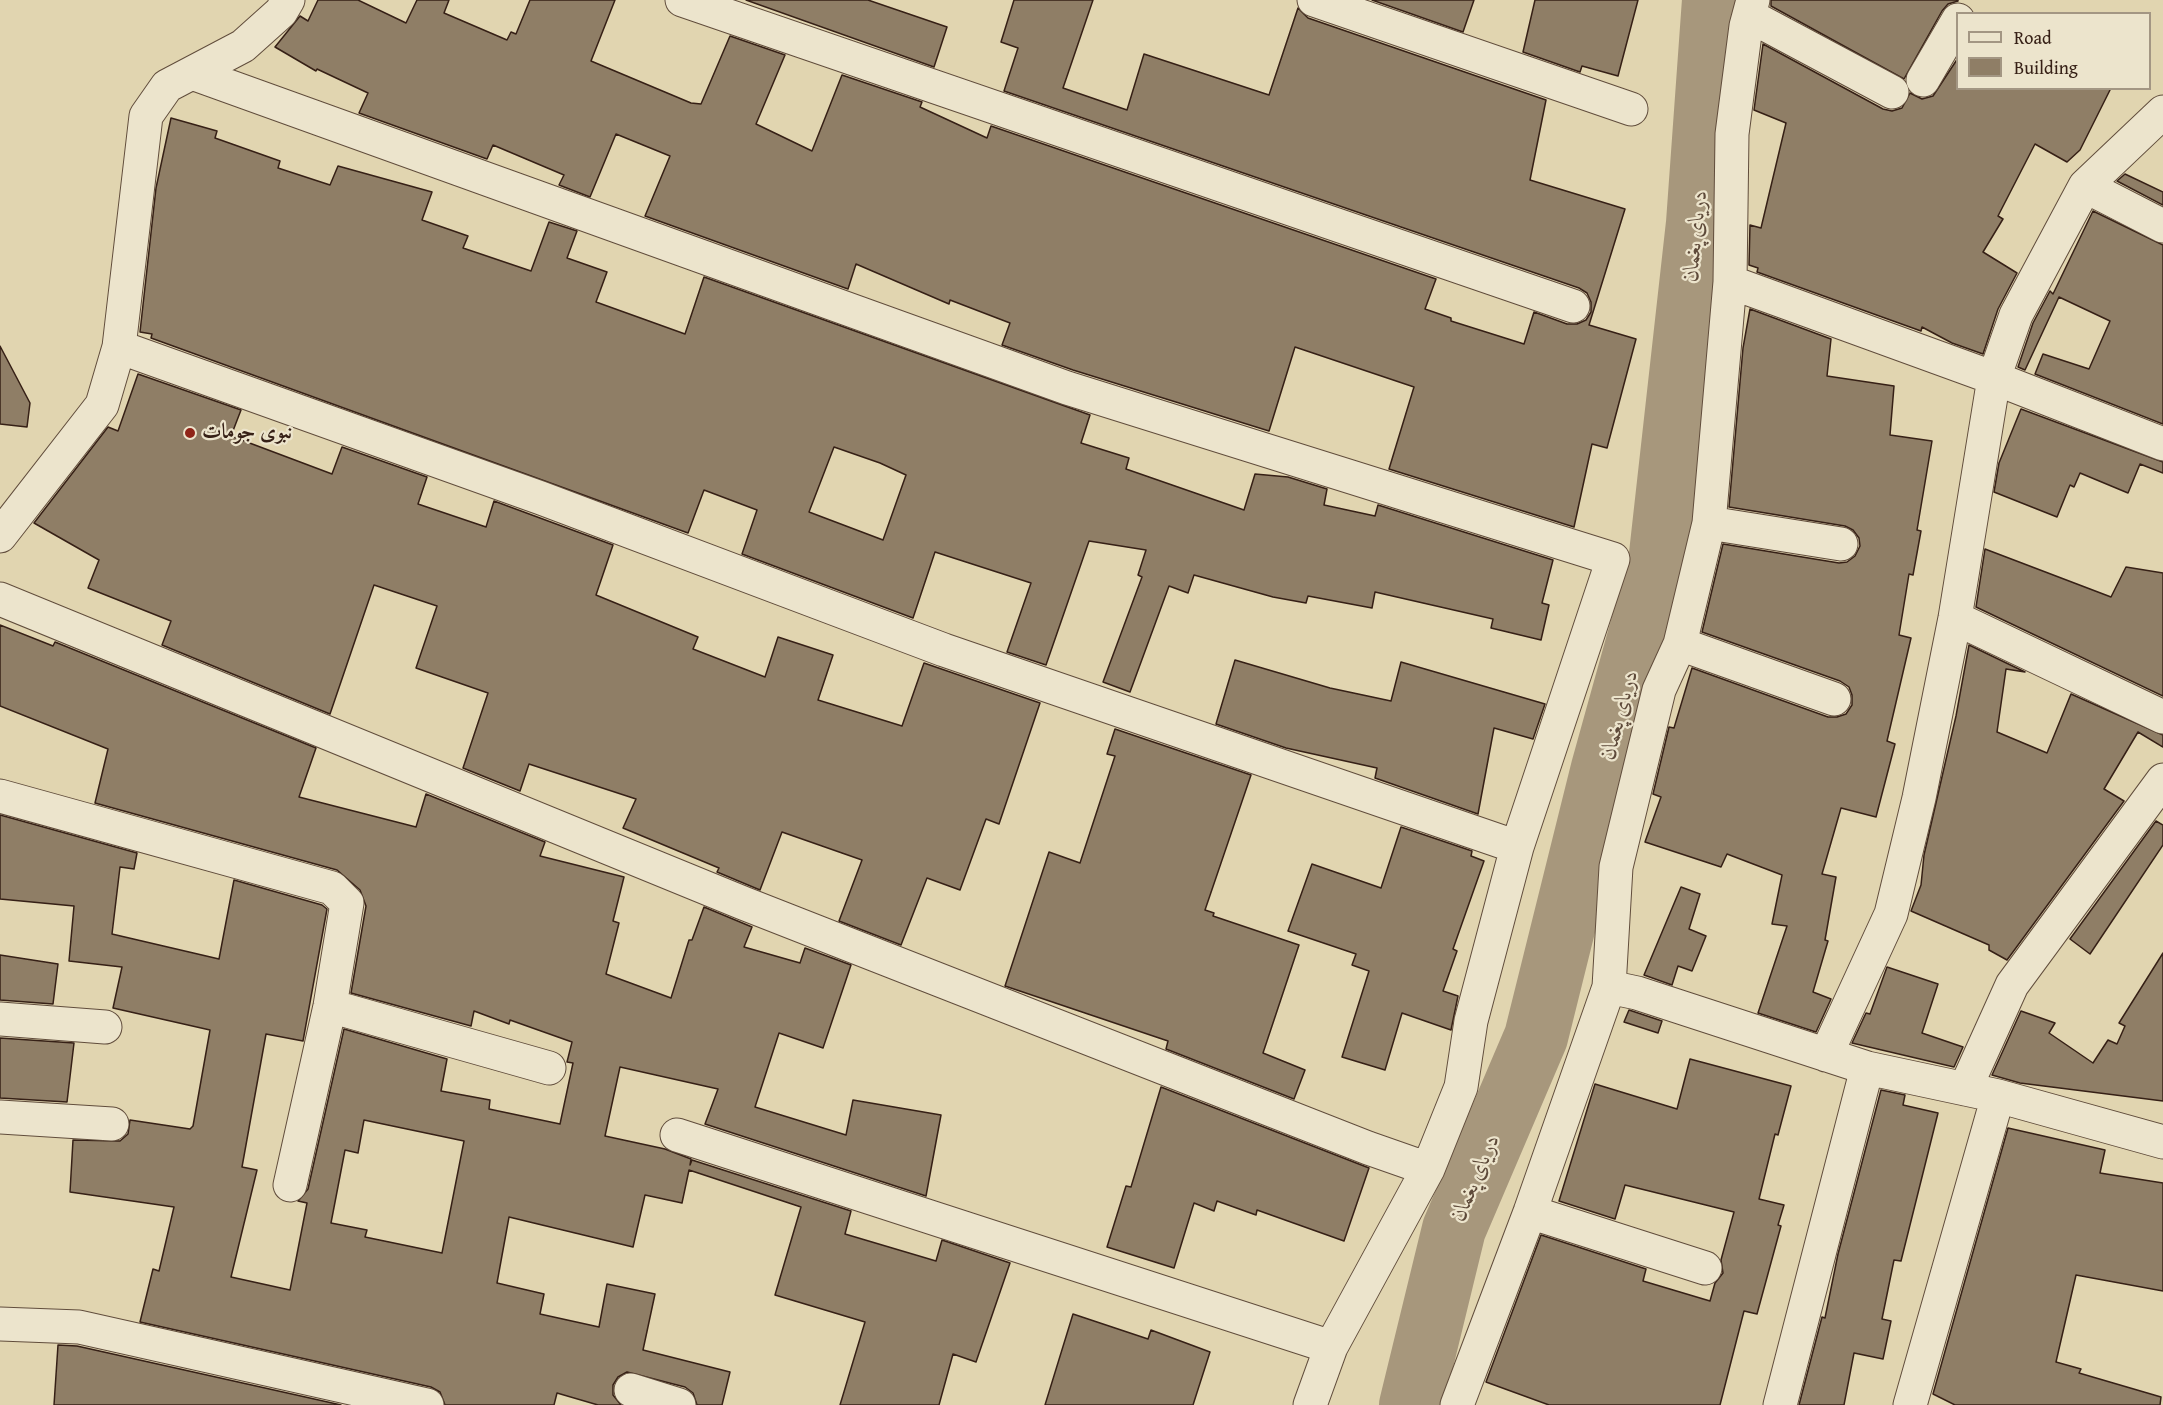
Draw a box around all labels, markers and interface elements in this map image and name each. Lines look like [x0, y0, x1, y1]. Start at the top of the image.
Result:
legend [1956, 12, 2151, 90]
text: Road [2014, 24, 2052, 51]
text: Building [2014, 54, 2078, 81]
water label: دریای پغمان [1678, 189, 1714, 283]
place label: نبوی جومات [202, 420, 293, 446]
marker: نبوی جومات [183, 426, 197, 440]
water label: دریای پغمان [1595, 667, 1645, 763]
water label: دریای پغمان [1446, 1131, 1506, 1225]

